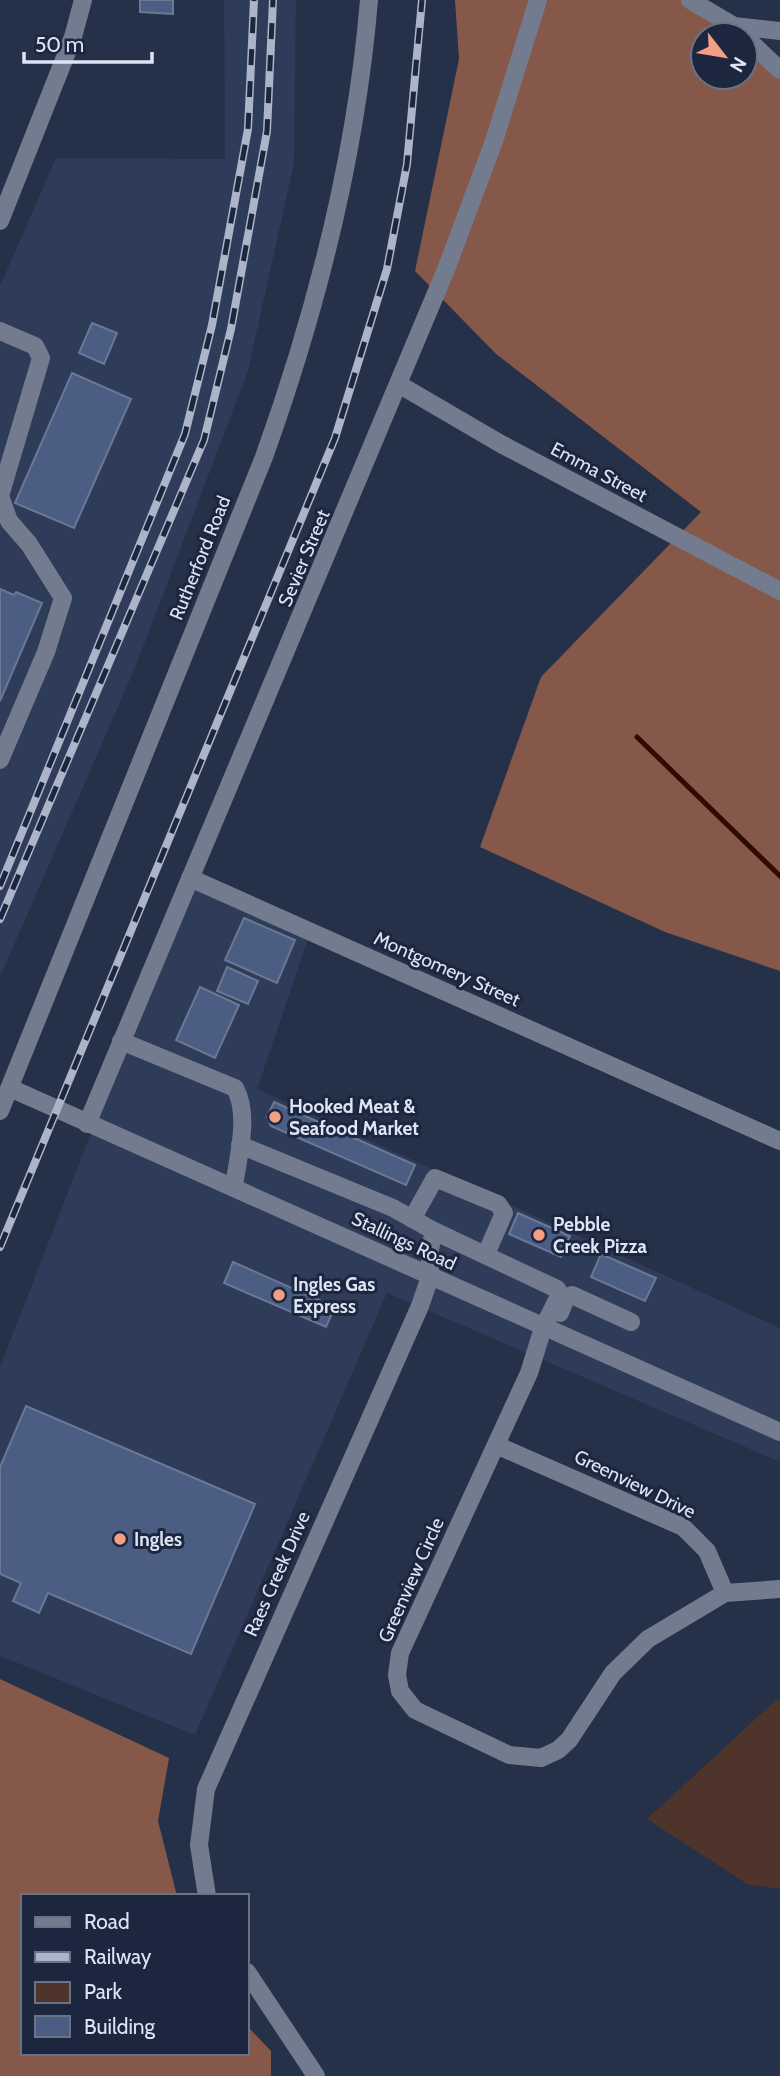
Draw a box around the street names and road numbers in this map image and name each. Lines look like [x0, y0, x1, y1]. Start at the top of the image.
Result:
street label: Emma Street [547, 437, 652, 507]
street label: Rutherford Road [165, 493, 235, 623]
street label: Sevier Street [273, 506, 335, 610]
street label: Montgomery Street [370, 926, 524, 1012]
street label: Stallings Road [348, 1207, 460, 1275]
street label: Greenview Drive [571, 1445, 700, 1523]
street label: Raes Creek Drive [239, 1508, 315, 1640]
street label: Greenview Circle [373, 1514, 449, 1646]

